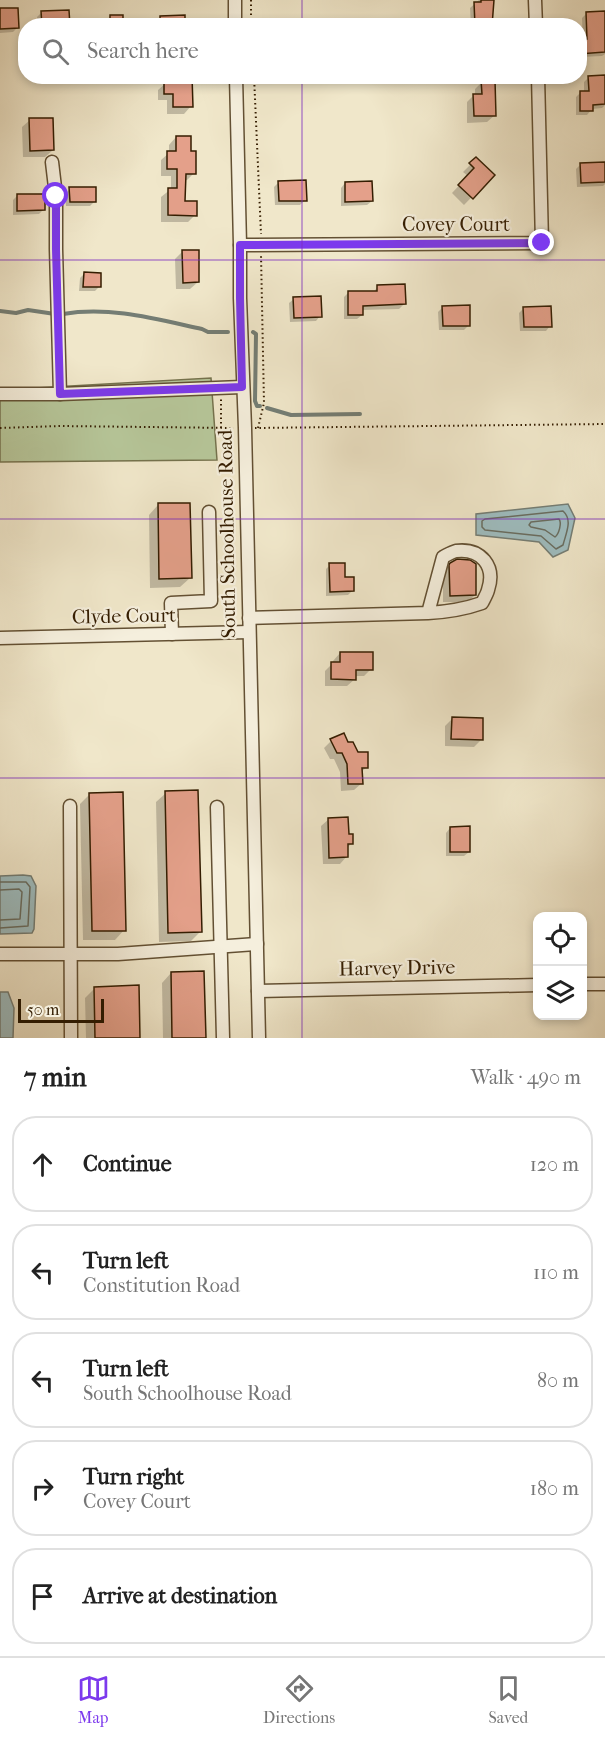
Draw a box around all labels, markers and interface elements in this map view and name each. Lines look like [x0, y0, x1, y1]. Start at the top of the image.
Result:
search box [18, 18, 587, 84]
icon: search [39, 35, 72, 68]
text: Search here [87, 38, 199, 64]
route start [42, 182, 68, 208]
street label: Covey Court [402, 213, 510, 236]
route end [528, 229, 554, 255]
street label: South Schoolhouse Road [214, 428, 240, 638]
street label: Clyde Court [72, 604, 176, 628]
map controls [533, 912, 587, 1020]
button: locate [533, 912, 587, 966]
street label: Harvey Drive [339, 955, 456, 981]
button: layers [533, 966, 587, 1020]
scale bar [18, 996, 104, 1024]
text: 50 m [27, 1000, 59, 1019]
text: 7 min [24, 1062, 87, 1093]
text: Walk · 490 m [471, 1066, 581, 1089]
icon: ahead [26, 1148, 59, 1181]
text: Continue [83, 1151, 172, 1177]
text: 120 m [530, 1153, 579, 1176]
text: Turn left [83, 1248, 169, 1274]
icon: left [26, 1256, 59, 1289]
text: 110 m [533, 1261, 579, 1284]
text: Constitution Road [83, 1274, 240, 1297]
text: Turn left [83, 1356, 169, 1382]
icon: left [26, 1364, 59, 1397]
text: 80 m [537, 1369, 579, 1392]
text: South Schoolhouse Road [83, 1382, 292, 1405]
text: Turn right [83, 1464, 184, 1490]
icon: right [26, 1472, 59, 1505]
text: 180 m [530, 1477, 579, 1500]
text: Covey Court [83, 1490, 191, 1513]
icon: arrive [26, 1580, 59, 1613]
text: Arrive at destination [83, 1583, 277, 1609]
tab: Map [77, 1672, 110, 1727]
tab: Directions [263, 1672, 335, 1727]
tab: Saved [489, 1672, 528, 1727]

